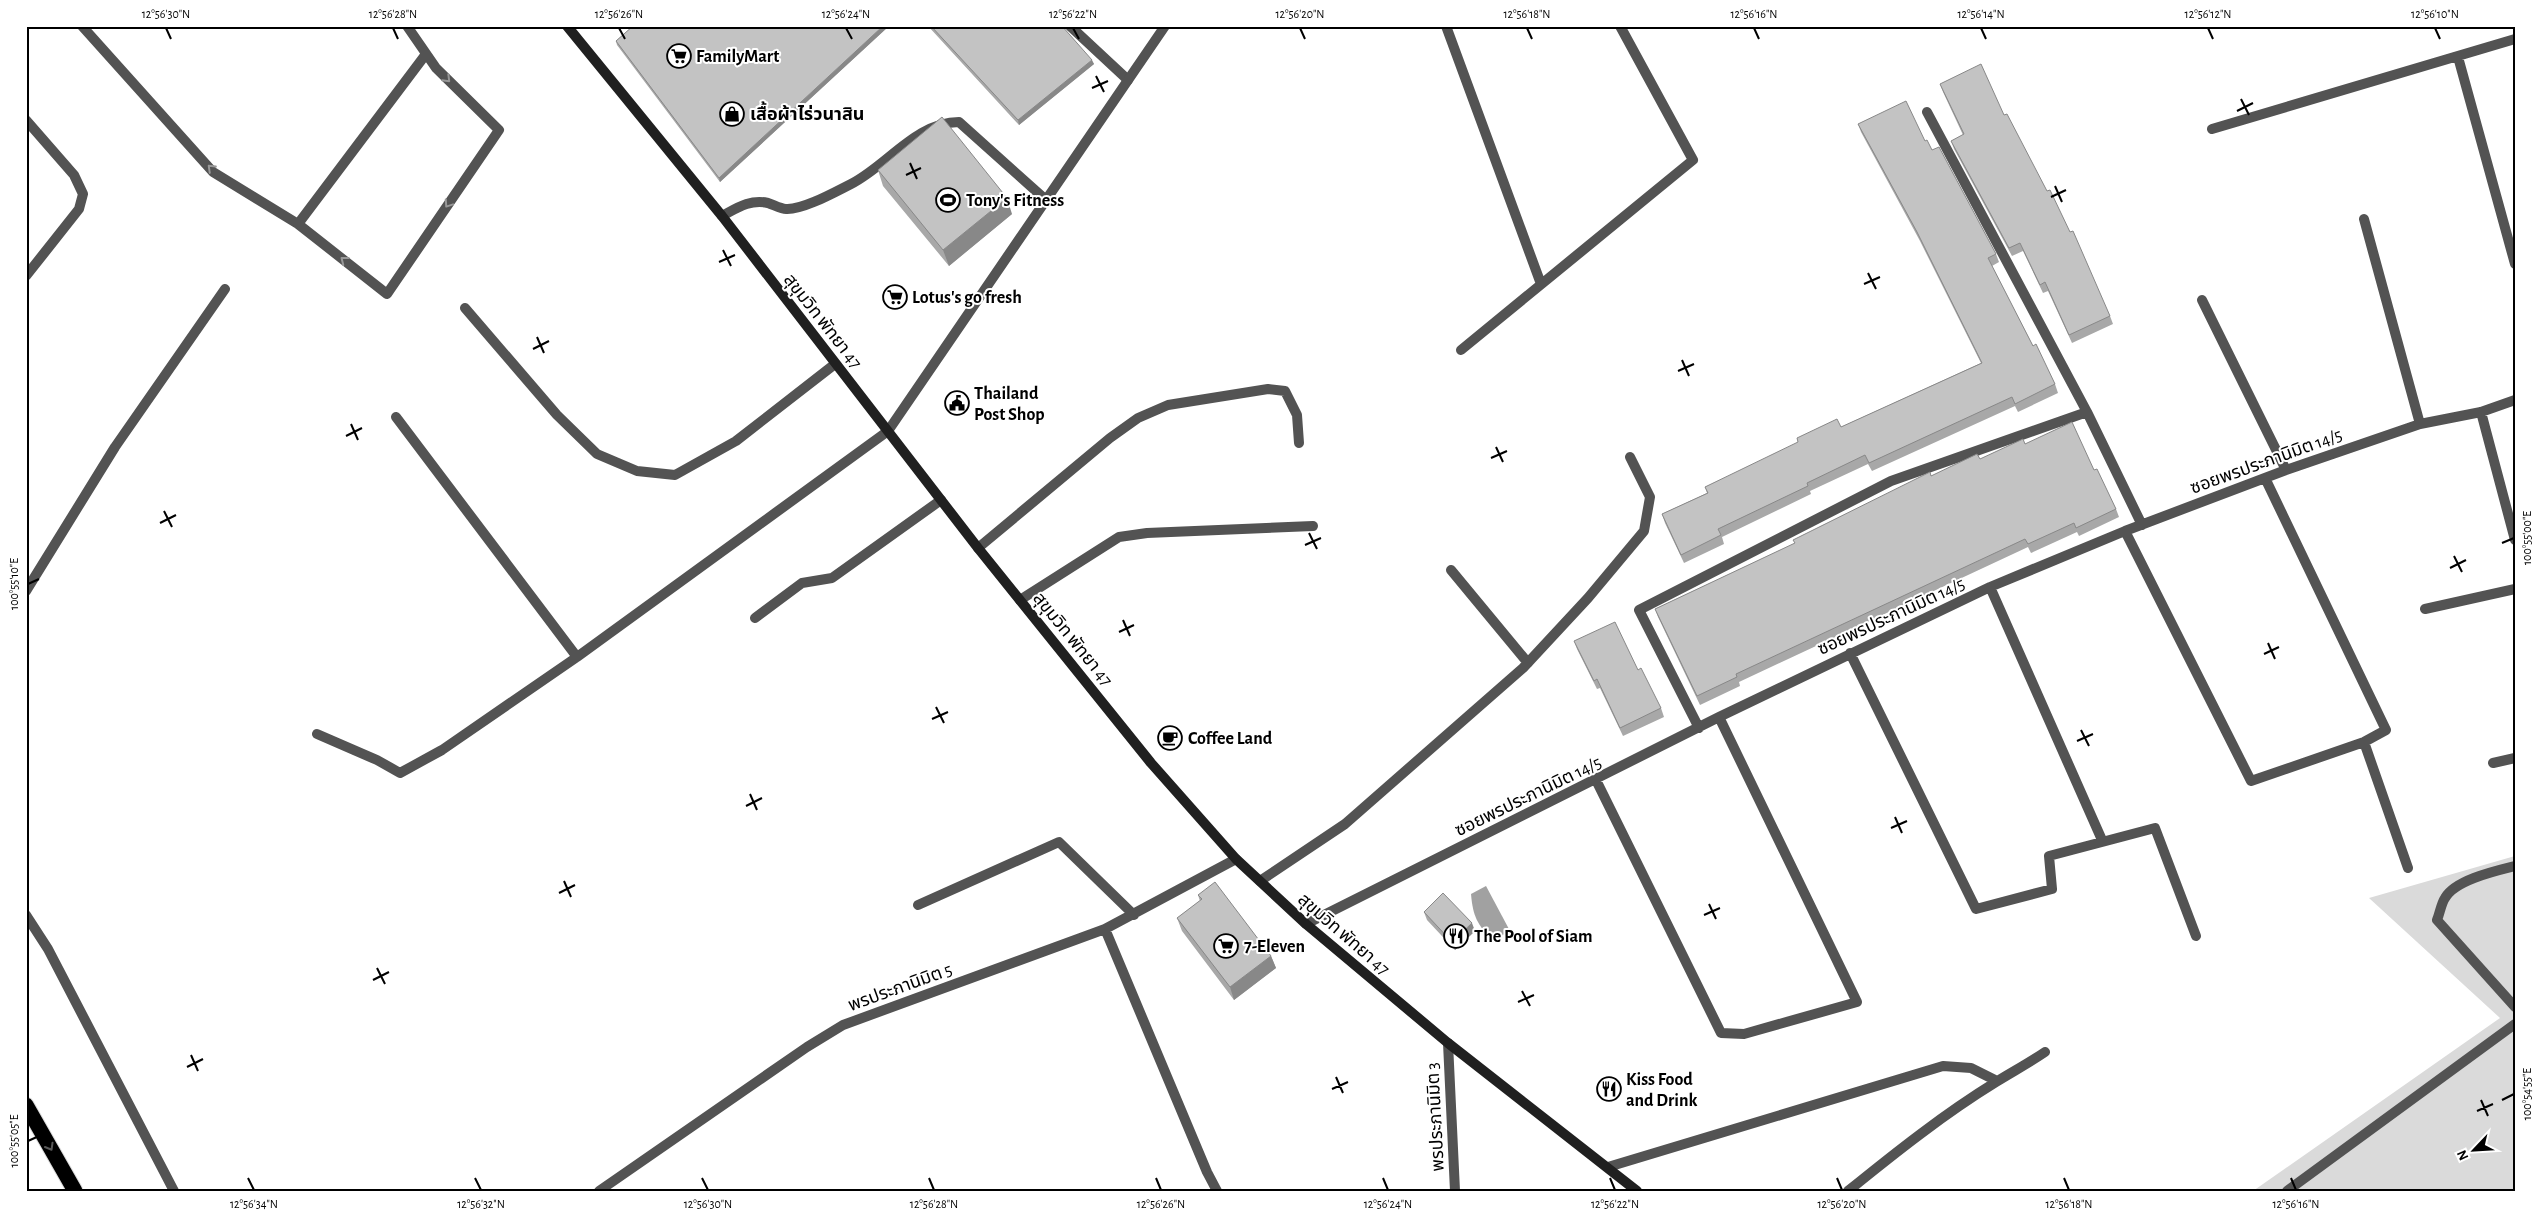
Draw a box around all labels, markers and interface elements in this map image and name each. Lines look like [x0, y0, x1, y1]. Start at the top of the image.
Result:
text: 12°56'30"N [142, 8, 190, 20]
text: 12°56'28"N [369, 8, 417, 20]
text: 12°56'26"N [595, 8, 643, 20]
text: 12°56'24"N [822, 8, 870, 20]
text: 12°56'22"N [1049, 8, 1097, 20]
text: 12°56'20"N [1275, 8, 1325, 20]
text: 12°56'18"N [1503, 8, 1551, 20]
text: 12°56'16"N [1730, 8, 1778, 20]
text: 12°56'14"N [1957, 8, 2005, 20]
text: 12°56'12"N [2185, 8, 2231, 20]
text: 12°56'10"N [2411, 8, 2459, 20]
supermarket icon: FamilyMart [666, 43, 692, 69]
place label: FamilyMart [696, 48, 779, 66]
one-way arrow [441, 73, 450, 82]
shop icon: เสื้อผ้าไร่วนาสิน [719, 101, 745, 127]
place label: เสื้อผ้าไร่วนาสิน [750, 101, 864, 124]
one-way arrow [207, 165, 216, 174]
sports icon: Tony's Fitness [935, 187, 961, 213]
place label: Tony's Fitness [966, 192, 1064, 210]
one-way arrow [445, 199, 454, 208]
one-way arrow [341, 258, 350, 266]
street label: สุขุมวิท พัทยา 47 [779, 270, 865, 373]
supermarket icon: Lotus's go fresh [882, 284, 908, 310]
place label: Lotus's go fresh [912, 289, 1022, 307]
place label: Thailand Post Shop [974, 385, 1045, 424]
public building icon: Thailand Post Shop [944, 390, 970, 416]
street label: ซอยพรประภานิมิต 14/5 [2188, 426, 2345, 498]
text: 100°55'00"E [2521, 511, 2533, 565]
text: 100°55'10"E [8, 558, 20, 610]
street label: ซอยพรประภานิมิต 14/5 [1815, 575, 1968, 659]
street label: สุขุมวิท พัทยา 47 [1028, 589, 1116, 690]
cafe icon: Coffee Land [1157, 725, 1183, 751]
place label: Coffee Land [1188, 730, 1273, 748]
street label: ซอยพรประภานิมิต 14/5 [1452, 754, 1604, 840]
street label: สุขุมวิท พัทยา 47 [1294, 890, 1393, 980]
restaurant icon: The Pool of Siam [1443, 923, 1469, 949]
place label: The Pool of Siam [1474, 928, 1592, 946]
supermarket icon: 7-Eleven [1213, 933, 1239, 959]
place label: 7-Eleven [1244, 938, 1305, 956]
street label: พรประภานิมิต 5 [846, 961, 955, 1015]
street label: พรประภานิมิต 3 [1424, 1062, 1448, 1172]
text: 100°54'55"E [2521, 1068, 2533, 1120]
place label: Kiss Food and Drink [1626, 1071, 1697, 1110]
restaurant icon: Kiss Food and Drink [1596, 1076, 1622, 1102]
text: 100°55'05"E [8, 1114, 20, 1167]
north arrow [2448, 1124, 2498, 1174]
one-way arrow [44, 1142, 54, 1151]
text: N [2455, 1148, 2472, 1162]
text: 12°56'34"N [230, 1198, 278, 1210]
text: 12°56'32"N [457, 1198, 505, 1210]
text: 12°56'30"N [684, 1198, 732, 1210]
text: 12°56'28"N [910, 1198, 958, 1210]
text: 12°56'26"N [1137, 1198, 1185, 1210]
text: 12°56'24"N [1364, 1198, 1412, 1210]
text: 12°56'22"N [1591, 1198, 1639, 1210]
text: 12°56'20"N [1817, 1198, 1867, 1210]
text: 12°56'18"N [2045, 1198, 2093, 1210]
text: 12°56'16"N [2272, 1198, 2320, 1210]

